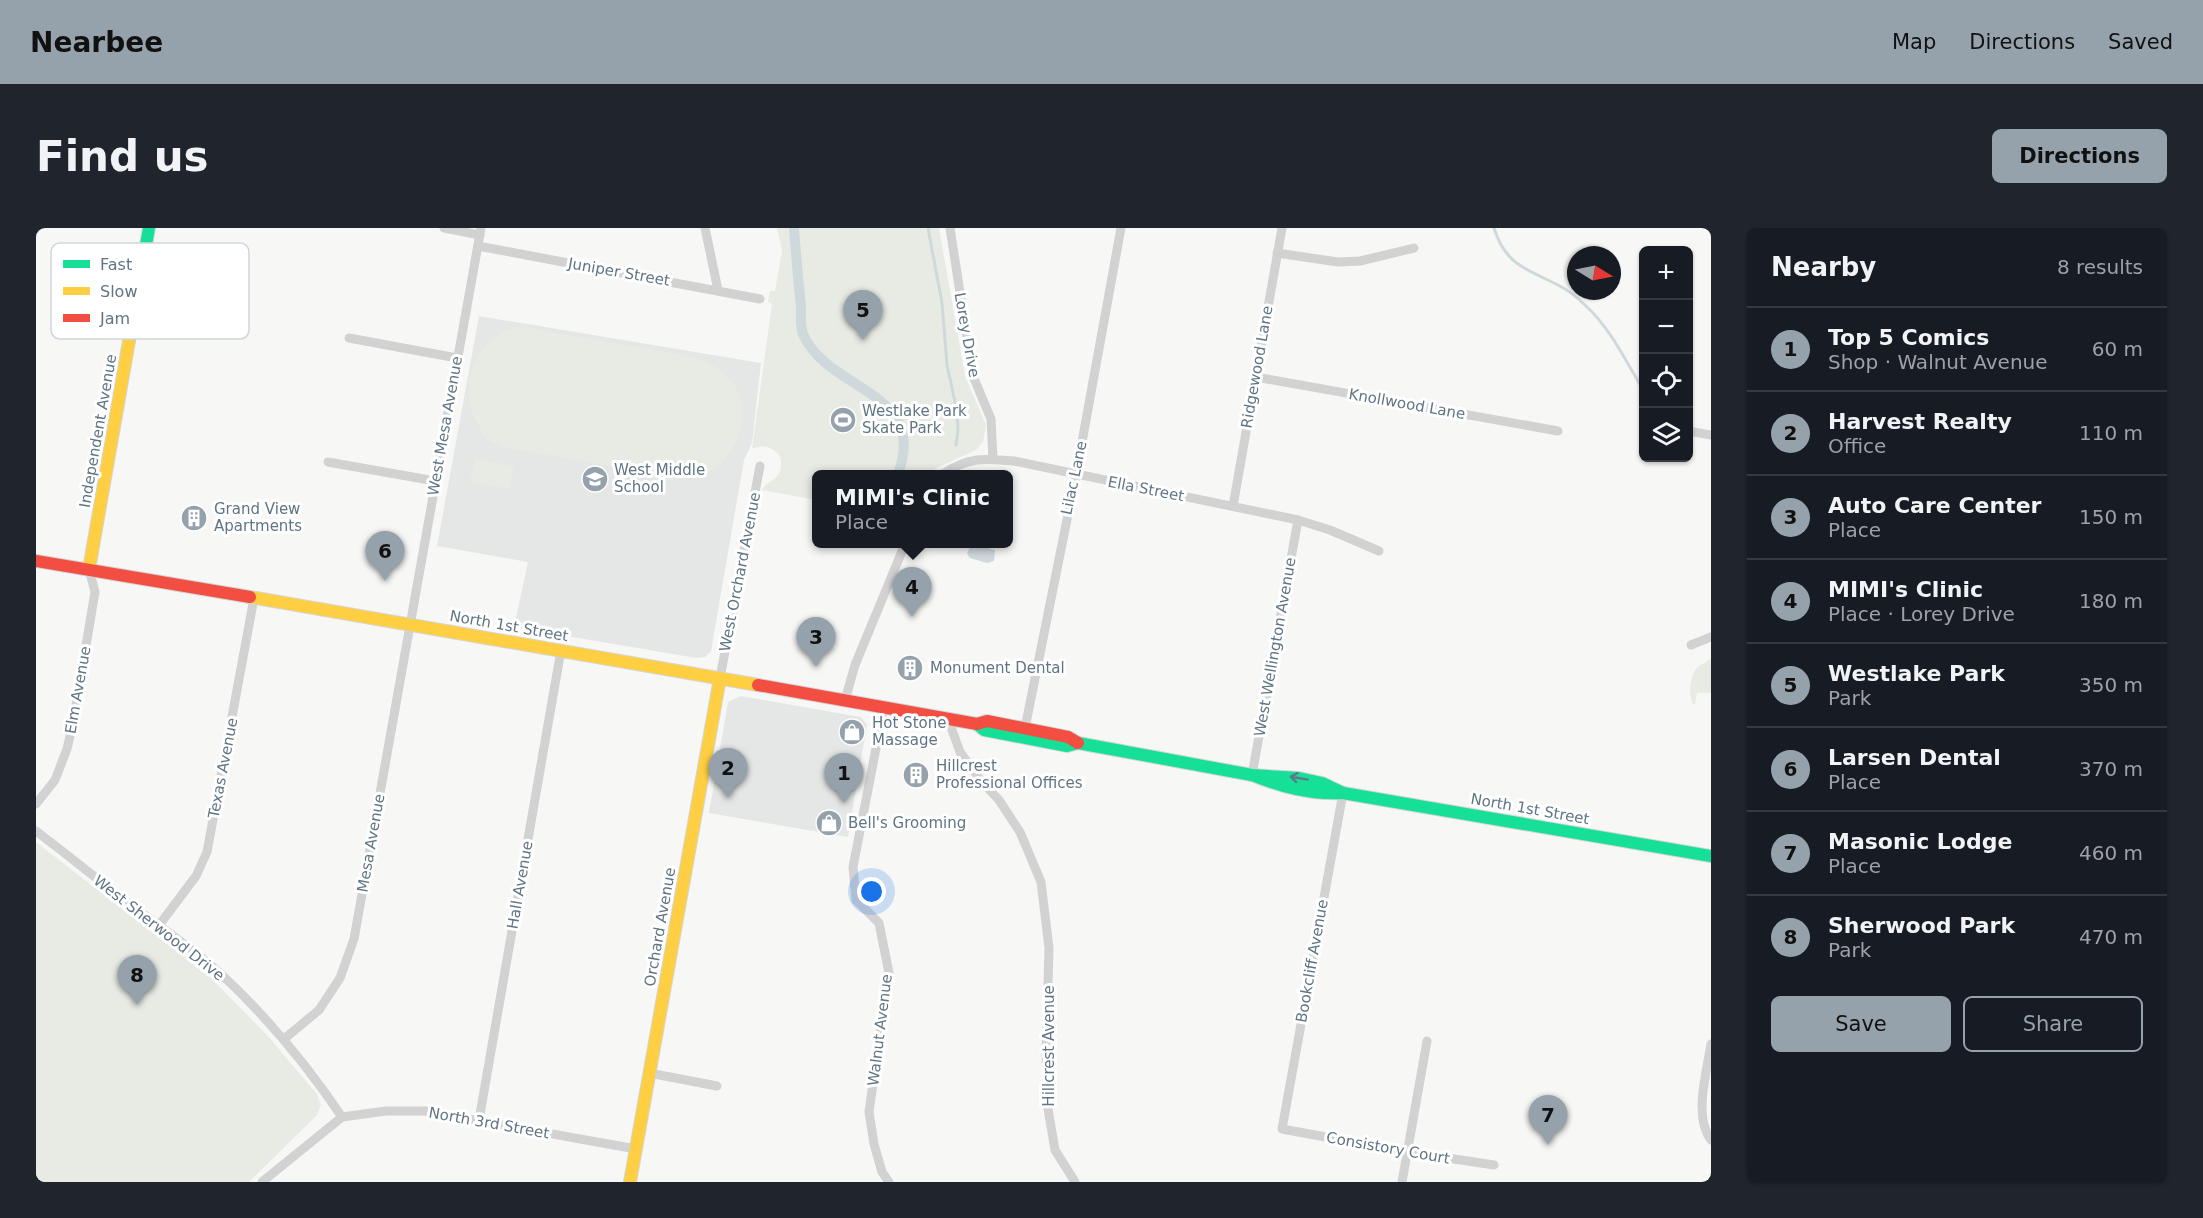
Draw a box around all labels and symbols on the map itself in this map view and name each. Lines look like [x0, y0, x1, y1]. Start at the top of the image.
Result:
legend [51, 243, 249, 339]
north arrow [1567, 246, 1621, 300]
street label: Juniper Street [566, 254, 671, 290]
text: Fast [100, 255, 132, 274]
text: Slow [100, 282, 137, 301]
pin: 5 [844, 291, 882, 340]
street label: Lorey Drive [951, 291, 983, 379]
street label: Ridgewood Lane [1237, 304, 1277, 430]
text: Jam [99, 309, 130, 328]
street label: Independent Avenue [76, 353, 120, 509]
street label: West Mesa Avenue [424, 355, 466, 497]
street label: Knollwood Lane [1347, 385, 1467, 423]
place label: Westlake Park Skate Park [862, 402, 967, 437]
sports icon: Westlake Park Skate Park [828, 405, 858, 435]
street label: Lilac Lane [1057, 439, 1091, 517]
place label: West Middle School [614, 461, 705, 496]
school or university icon: West Middle School [580, 464, 610, 494]
street label: Ella Street [1106, 473, 1186, 505]
street label: West Orchard Avenue [716, 491, 764, 653]
place label: Grand View Apartments [214, 500, 302, 535]
building icon: Grand View Apartments [179, 503, 209, 533]
pin: 6 [366, 532, 404, 581]
street label: West Wellington Avenue [1250, 556, 1300, 738]
pin: 4 [892, 568, 932, 617]
street label: North 1st Street [448, 607, 570, 645]
pin: 3 [796, 618, 836, 667]
street label: Elm Avenue [61, 645, 95, 735]
building icon: Monument Dental [895, 653, 925, 683]
place label: Monument Dental [930, 659, 1065, 677]
place label: Hot Stone Massage [872, 714, 946, 749]
street label: Texas Avenue [204, 716, 242, 821]
shop icon: Hot Stone Massage [837, 717, 867, 747]
pin: 2 [708, 748, 748, 798]
pin: 1 [824, 754, 864, 803]
place label: Hillcrest Professional Offices [936, 757, 1083, 792]
building icon: Hillcrest Professional Offices [901, 760, 931, 790]
one-way arrow [1290, 772, 1309, 783]
street label: North 1st Street [1469, 790, 1591, 828]
street label: Mesa Avenue [353, 792, 389, 894]
shop icon: Bell's Grooming [814, 808, 844, 838]
place label: Bell's Grooming [848, 814, 966, 832]
street label: Hall Avenue [503, 839, 537, 931]
street label: Orchard Avenue [641, 866, 679, 988]
street label: West Sherwood Drive [90, 871, 228, 985]
your location [857, 877, 886, 906]
street label: Bookcliff Avenue [1292, 898, 1332, 1024]
pin: 8 [118, 956, 156, 1005]
street label: Walnut Avenue [864, 973, 896, 1087]
street label: Hillcrest Avenue [1040, 985, 1058, 1107]
pin: 7 [1528, 1096, 1568, 1145]
street label: North 3rd Street [427, 1104, 551, 1142]
street label: Consistory Court [1325, 1128, 1451, 1168]

